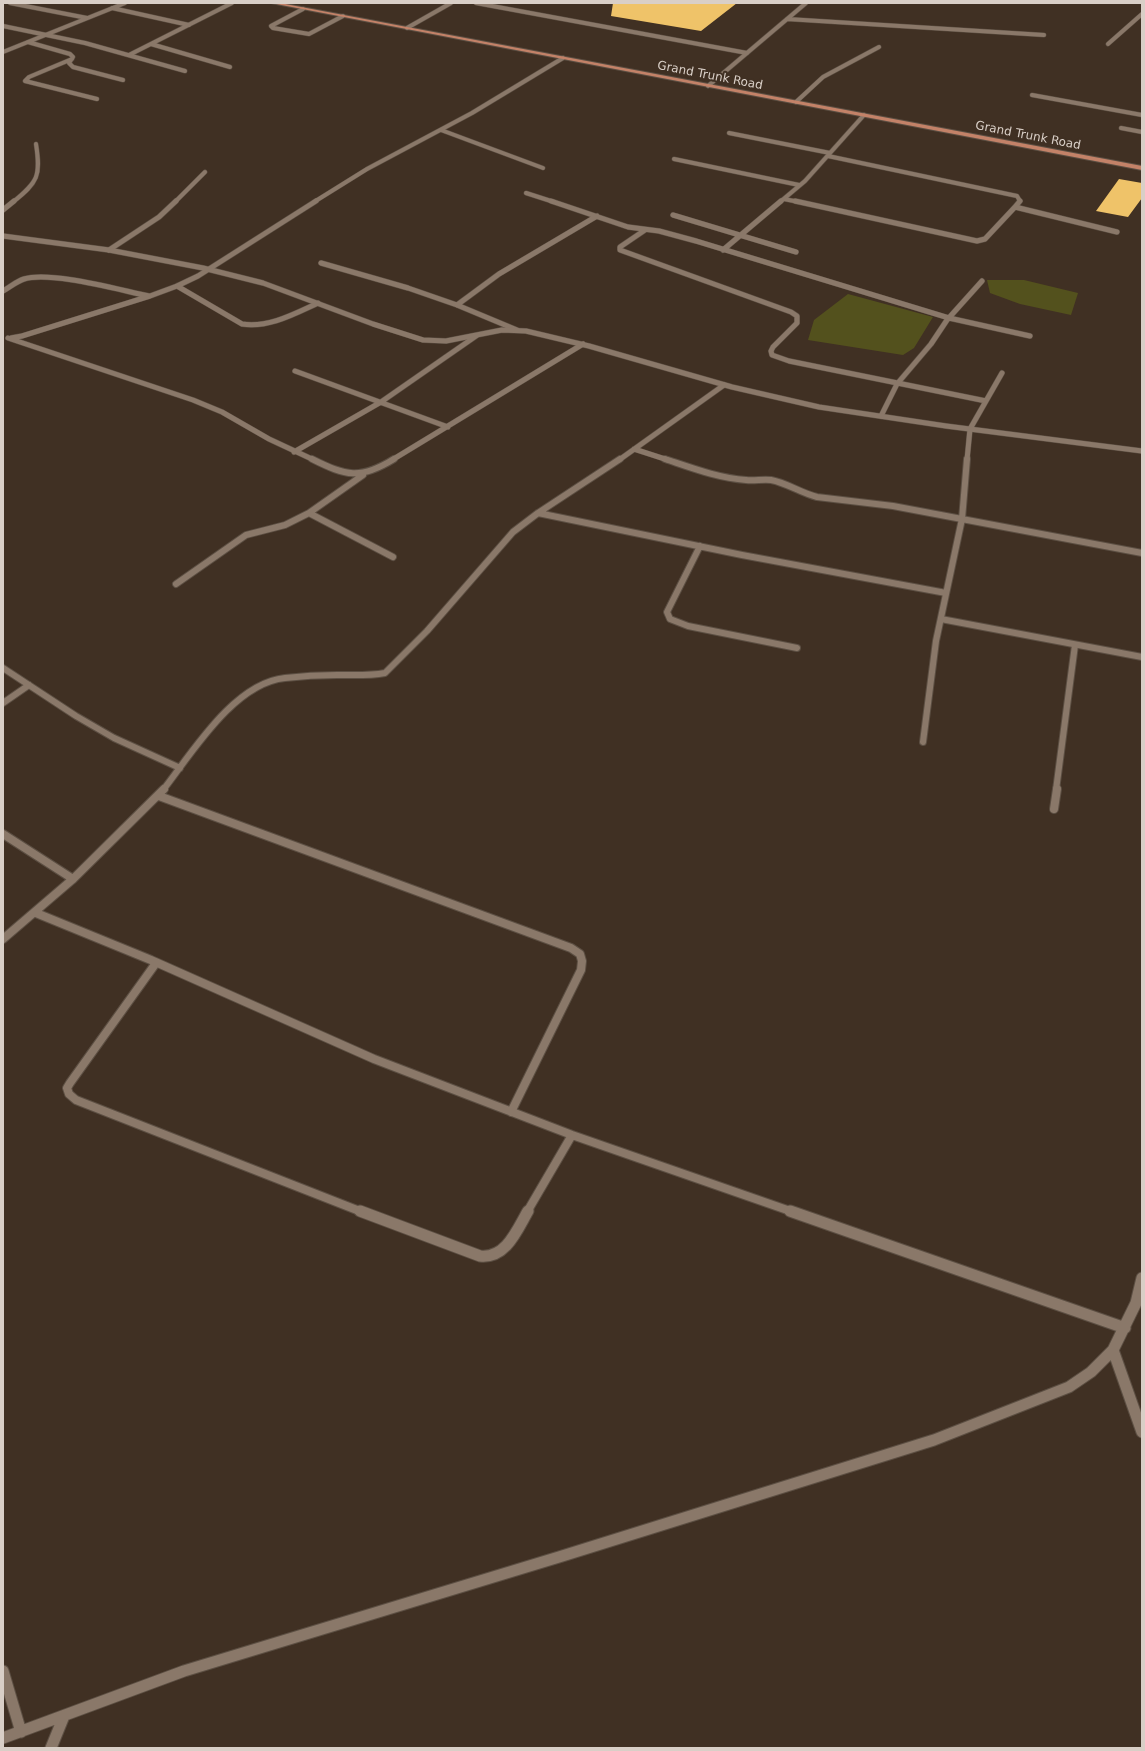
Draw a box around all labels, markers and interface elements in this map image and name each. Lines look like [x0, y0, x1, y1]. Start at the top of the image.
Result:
street label: Grand Trunk Road [656, 59, 764, 93]
street label: Grand Trunk Road [974, 119, 1082, 153]

